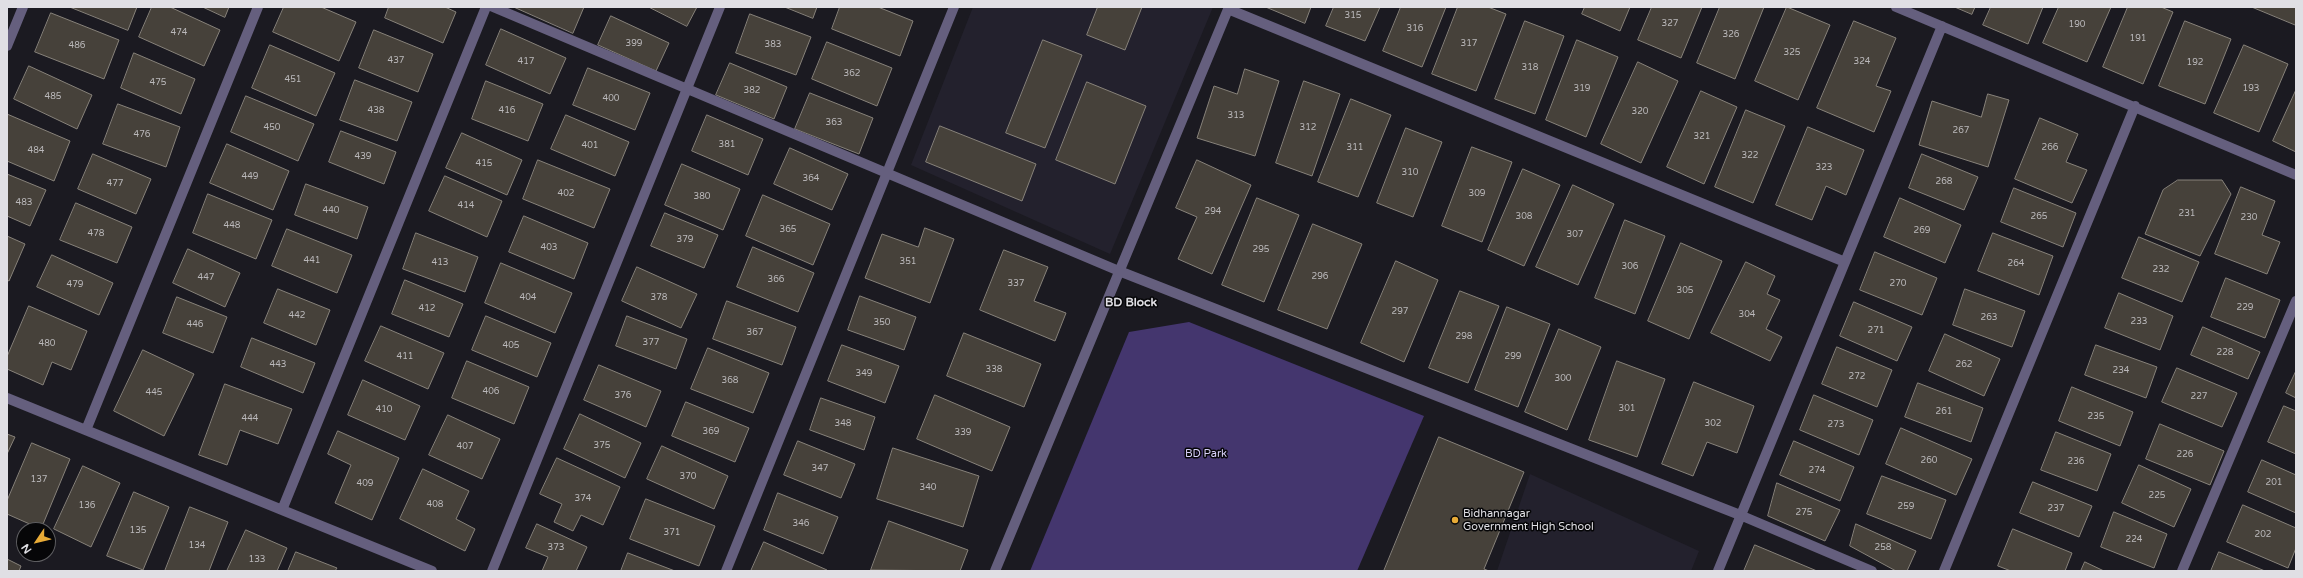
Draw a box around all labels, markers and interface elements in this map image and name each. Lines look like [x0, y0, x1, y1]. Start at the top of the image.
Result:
house number: 315 [1345, 11, 1361, 21]
house number: 327 [1662, 19, 1678, 29]
house number: 190 [2069, 20, 2085, 30]
house number: 316 [1407, 24, 1423, 34]
house number: 474 [171, 28, 187, 38]
house number: 326 [1723, 30, 1739, 40]
house number: 191 [2130, 34, 2146, 44]
house number: 399 [626, 39, 642, 49]
house number: 317 [1461, 39, 1477, 49]
house number: 383 [765, 40, 781, 50]
house number: 486 [69, 41, 85, 51]
house number: 325 [1784, 48, 1800, 58]
house number: 437 [388, 56, 404, 66]
house number: 417 [518, 57, 534, 67]
house number: 324 [1854, 57, 1870, 67]
house number: 192 [2187, 58, 2203, 68]
house number: 318 [1522, 63, 1538, 73]
house number: 362 [844, 69, 860, 79]
house number: 451 [285, 75, 301, 85]
house number: 475 [150, 78, 166, 88]
house number: 319 [1574, 84, 1590, 94]
house number: 193 [2243, 84, 2259, 94]
house number: 382 [744, 86, 760, 96]
house number: 485 [45, 92, 61, 102]
house number: 400 [603, 94, 619, 104]
house number: 438 [368, 106, 384, 116]
house number: 416 [499, 106, 515, 116]
house number: 320 [1632, 107, 1648, 117]
house number: 313 [1228, 111, 1244, 121]
house number: 363 [826, 118, 842, 128]
house number: 450 [264, 123, 280, 133]
house number: 312 [1300, 123, 1316, 133]
house number: 267 [1953, 126, 1969, 136]
house number: 476 [134, 130, 150, 140]
house number: 321 [1694, 132, 1710, 142]
house number: 381 [719, 140, 735, 150]
house number: 401 [582, 141, 598, 151]
house number: 311 [1347, 143, 1363, 153]
house number: 266 [2042, 143, 2058, 153]
house number: 484 [28, 146, 44, 156]
house number: 322 [1742, 151, 1758, 161]
house number: 439 [355, 152, 371, 162]
house number: 415 [476, 159, 492, 169]
house number: 323 [1816, 163, 1832, 173]
house number: 310 [1402, 168, 1418, 178]
house number: 449 [242, 172, 258, 182]
house number: 364 [803, 174, 819, 184]
house number: 268 [1936, 177, 1952, 187]
house number: 477 [107, 179, 123, 189]
house number: 402 [558, 189, 574, 199]
house number: 309 [1469, 189, 1485, 199]
house number: 380 [694, 192, 710, 202]
house number: 483 [16, 198, 32, 208]
house number: 414 [458, 201, 474, 211]
house number: 440 [323, 206, 339, 216]
house number: 294 [1205, 207, 1221, 217]
house number: 231 [2179, 209, 2195, 219]
house number: 308 [1516, 212, 1532, 222]
house number: 265 [2031, 212, 2047, 222]
house number: 230 [2241, 213, 2257, 223]
house number: 448 [224, 221, 240, 231]
house number: 365 [780, 225, 796, 235]
house number: 269 [1914, 226, 1930, 236]
house number: 478 [88, 229, 104, 239]
house number: 307 [1567, 230, 1583, 240]
house number: 379 [677, 235, 693, 245]
house number: 403 [541, 243, 557, 253]
house number: 295 [1253, 245, 1269, 255]
house number: 441 [304, 256, 320, 266]
house number: 351 [900, 257, 916, 267]
house number: 413 [432, 258, 448, 268]
house number: 264 [2008, 259, 2024, 269]
house number: 306 [1622, 262, 1638, 272]
house number: 232 [2153, 265, 2169, 275]
house number: 296 [1312, 272, 1328, 282]
house number: 447 [198, 273, 214, 283]
house number: 366 [768, 275, 784, 285]
house number: 337 [1008, 279, 1024, 289]
house number: 270 [1890, 279, 1906, 289]
house number: 479 [67, 280, 83, 290]
house number: 305 [1677, 286, 1693, 296]
house number: 404 [520, 293, 536, 303]
house number: 378 [651, 293, 667, 303]
district label: BD Block [1105, 296, 1157, 310]
house number: 229 [2237, 303, 2253, 313]
house number: 412 [419, 304, 435, 314]
house number: 297 [1392, 307, 1408, 317]
house number: 304 [1739, 310, 1755, 320]
house number: 442 [289, 311, 305, 321]
house number: 263 [1981, 313, 1997, 323]
house number: 233 [2131, 317, 2147, 327]
house number: 350 [874, 318, 890, 328]
house number: 446 [187, 320, 203, 330]
house number: 271 [1868, 326, 1884, 336]
house number: 367 [747, 328, 763, 338]
house number: 298 [1456, 332, 1472, 342]
house number: 377 [643, 338, 659, 348]
house number: 480 [39, 339, 55, 349]
house number: 405 [503, 341, 519, 351]
house number: 228 [2217, 348, 2233, 358]
house number: 411 [397, 352, 413, 362]
house number: 299 [1505, 352, 1521, 362]
house number: 443 [270, 360, 286, 370]
house number: 262 [1956, 360, 1972, 370]
house number: 338 [986, 365, 1002, 375]
house number: 234 [2113, 366, 2129, 376]
house number: 349 [856, 369, 872, 379]
house number: 272 [1849, 372, 1865, 382]
house number: 300 [1555, 374, 1571, 384]
house number: 368 [722, 376, 738, 386]
house number: 406 [483, 387, 499, 397]
house number: 445 [146, 388, 162, 398]
house number: 376 [615, 391, 631, 401]
house number: 227 [2191, 392, 2207, 402]
house number: 301 [1619, 404, 1635, 414]
house number: 410 [376, 405, 392, 415]
house number: 261 [1936, 407, 1952, 417]
house number: 235 [2088, 412, 2104, 422]
house number: 444 [242, 414, 258, 424]
house number: 348 [835, 419, 851, 429]
house number: 302 [1705, 419, 1721, 429]
house number: 273 [1828, 420, 1844, 430]
house number: 369 [703, 427, 719, 437]
house number: 339 [955, 428, 971, 438]
house number: 375 [594, 441, 610, 451]
house number: 407 [457, 442, 473, 452]
park label: BD Park [1185, 447, 1227, 461]
house number: 226 [2177, 450, 2193, 460]
house number: 260 [1921, 456, 1937, 466]
house number: 236 [2068, 457, 2084, 467]
house number: 347 [812, 464, 828, 474]
house number: 274 [1809, 466, 1825, 476]
house number: 370 [680, 472, 696, 482]
house number: 137 [31, 475, 47, 485]
house number: 201 [2266, 478, 2282, 488]
house number: 409 [357, 479, 373, 489]
house number: 340 [920, 483, 936, 493]
house number: 225 [2149, 491, 2165, 501]
house number: 374 [575, 494, 591, 504]
house number: 408 [427, 500, 443, 510]
house number: 136 [79, 501, 95, 511]
house number: 259 [1898, 502, 1914, 512]
house number: 237 [2048, 504, 2064, 514]
place label: Bidhannagar Government High School [1463, 507, 1594, 533]
house number: 275 [1796, 508, 1812, 518]
marker: Bidhannagar Government High School [1450, 515, 1460, 525]
house number: 346 [793, 519, 809, 529]
north arrow [16, 522, 56, 562]
house number: 135 [130, 526, 146, 536]
house number: 371 [664, 528, 680, 538]
house number: 202 [2255, 530, 2271, 540]
house number: 224 [2126, 535, 2142, 545]
text: N [19, 541, 34, 556]
house number: 134 [189, 541, 205, 551]
house number: 373 [548, 543, 564, 553]
house number: 258 [1875, 543, 1891, 553]
house number: 133 [249, 555, 265, 565]

